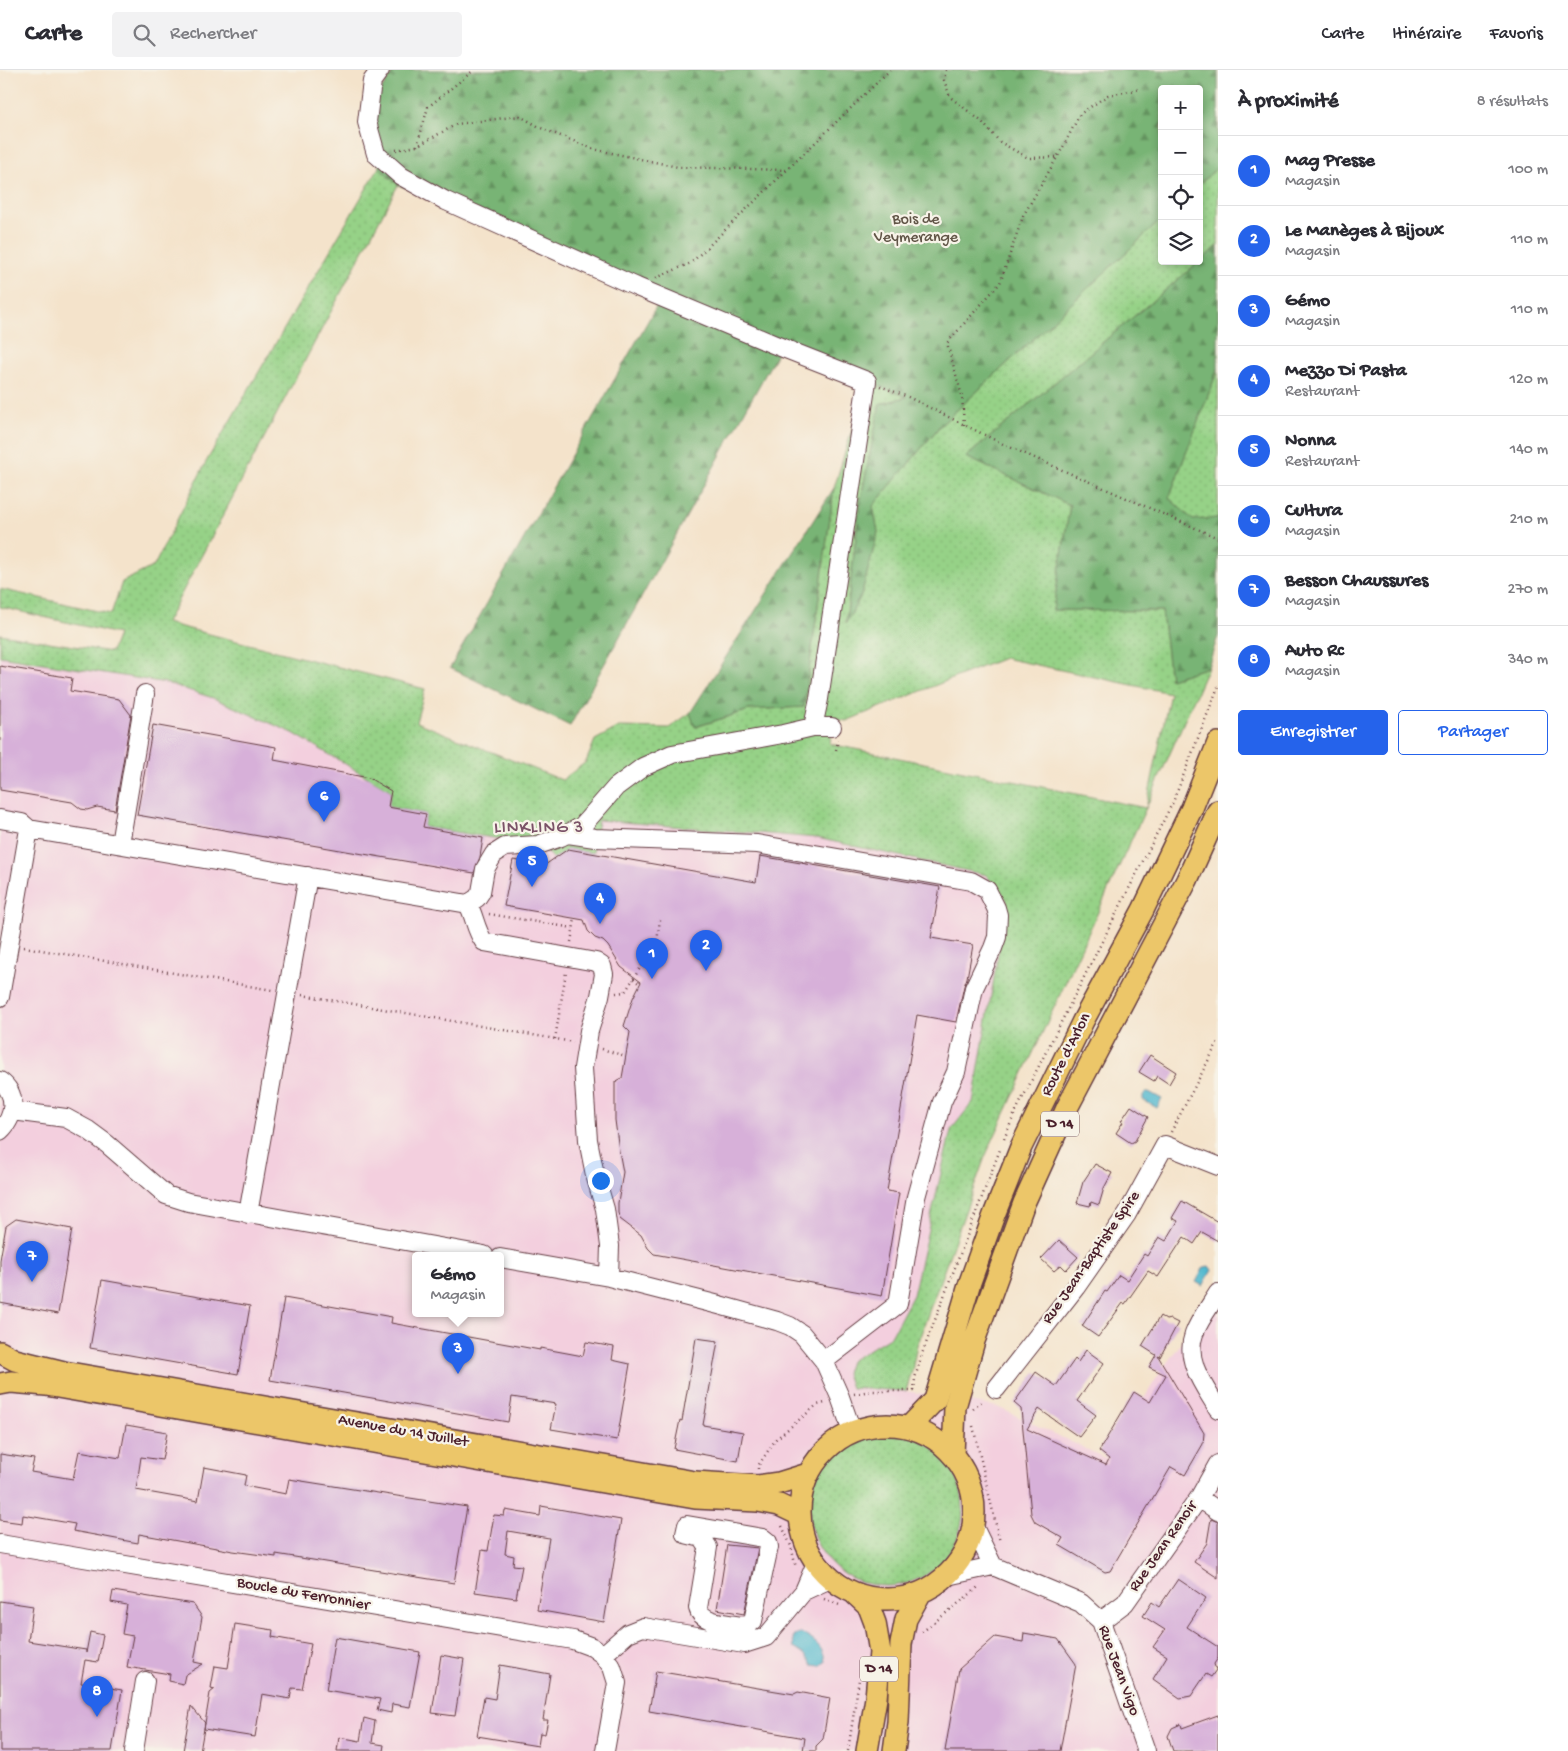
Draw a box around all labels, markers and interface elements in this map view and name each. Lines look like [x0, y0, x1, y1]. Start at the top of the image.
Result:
search box [112, 12, 462, 57]
text: Carte [25, 20, 82, 49]
icon: search [130, 21, 158, 49]
text: Rechercher [170, 23, 256, 46]
text: Carte [1321, 24, 1364, 45]
text: Itinéraire [1392, 24, 1462, 45]
text: Favoris [1490, 24, 1543, 45]
map controls [1158, 85, 1203, 265]
button: + [1158, 85, 1203, 130]
text: À proximité [1238, 90, 1339, 115]
text: 8 résultats [1477, 93, 1548, 112]
button: − [1158, 130, 1203, 175]
text: Mag Presse [1285, 150, 1375, 173]
text: 1 [1251, 161, 1257, 180]
text: 100 m [1508, 161, 1548, 180]
text: Magasin [1285, 173, 1340, 192]
button: locate [1158, 175, 1203, 220]
park label: Bois de Veymerange [873, 211, 959, 248]
button: layers [1158, 220, 1203, 265]
text: Le Manèges à Bijoux [1285, 220, 1444, 243]
text: 2 [1250, 231, 1258, 250]
text: 110 m [1511, 231, 1548, 250]
text: Magasin [1285, 243, 1340, 262]
text: Gémo [1285, 290, 1330, 313]
text: 3 [1250, 301, 1258, 320]
text: 110 m [1511, 301, 1548, 320]
text: Magasin [1285, 313, 1340, 332]
text: Mezzo Di Pasta [1285, 360, 1406, 383]
text: 4 [1250, 371, 1258, 390]
text: 120 m [1509, 371, 1548, 390]
text: Restaurant [1285, 383, 1359, 402]
text: Nonna [1285, 430, 1336, 453]
text: 5 [1250, 441, 1258, 460]
text: 140 m [1510, 441, 1548, 460]
text: Restaurant [1285, 453, 1359, 472]
text: Cultura [1285, 500, 1342, 523]
text: 6 [1250, 511, 1258, 530]
text: 210 m [1509, 511, 1548, 530]
text: Magasin [1285, 523, 1340, 542]
text: Besson Chaussures [1285, 570, 1428, 593]
text: 7 [1250, 581, 1258, 600]
text: 270 m [1508, 581, 1548, 600]
text: Magasin [1285, 593, 1340, 612]
text: Auto Rc [1285, 640, 1344, 663]
text: 8 [1250, 651, 1258, 670]
text: 340 m [1508, 651, 1548, 670]
text: Magasin [1285, 663, 1340, 682]
button: Enregistrer [1238, 710, 1388, 755]
button: Partager [1398, 710, 1548, 755]
pin: 6 [308, 781, 340, 822]
district label: LINKLING 3 [494, 818, 584, 839]
pin: 5 [516, 846, 548, 887]
pin: 4 [584, 883, 616, 924]
pin: 2 [690, 930, 722, 971]
pin: 1 [636, 938, 668, 979]
street label: Route d'Arlon [1038, 1010, 1096, 1100]
road number: D 14 [1041, 1112, 1079, 1136]
your location [588, 1168, 614, 1194]
street label: Rue Jean-Baptiste Spire [1039, 1187, 1146, 1328]
pin: 7 [16, 1241, 48, 1282]
popup [412, 1252, 504, 1317]
text: Gémo [431, 1264, 476, 1287]
text: Magasin [431, 1287, 485, 1306]
pin: 3 [442, 1333, 474, 1374]
street label: Avenue du 14 Juillet [337, 1411, 471, 1453]
street label: Rue Jean Renoir [1126, 1497, 1203, 1596]
street label: Boucle du Ferronnier [234, 1574, 372, 1616]
street label: Rue Jean Vigo [1093, 1623, 1143, 1719]
road number: D 14 [860, 1656, 898, 1682]
pin: 8 [81, 1676, 113, 1717]

